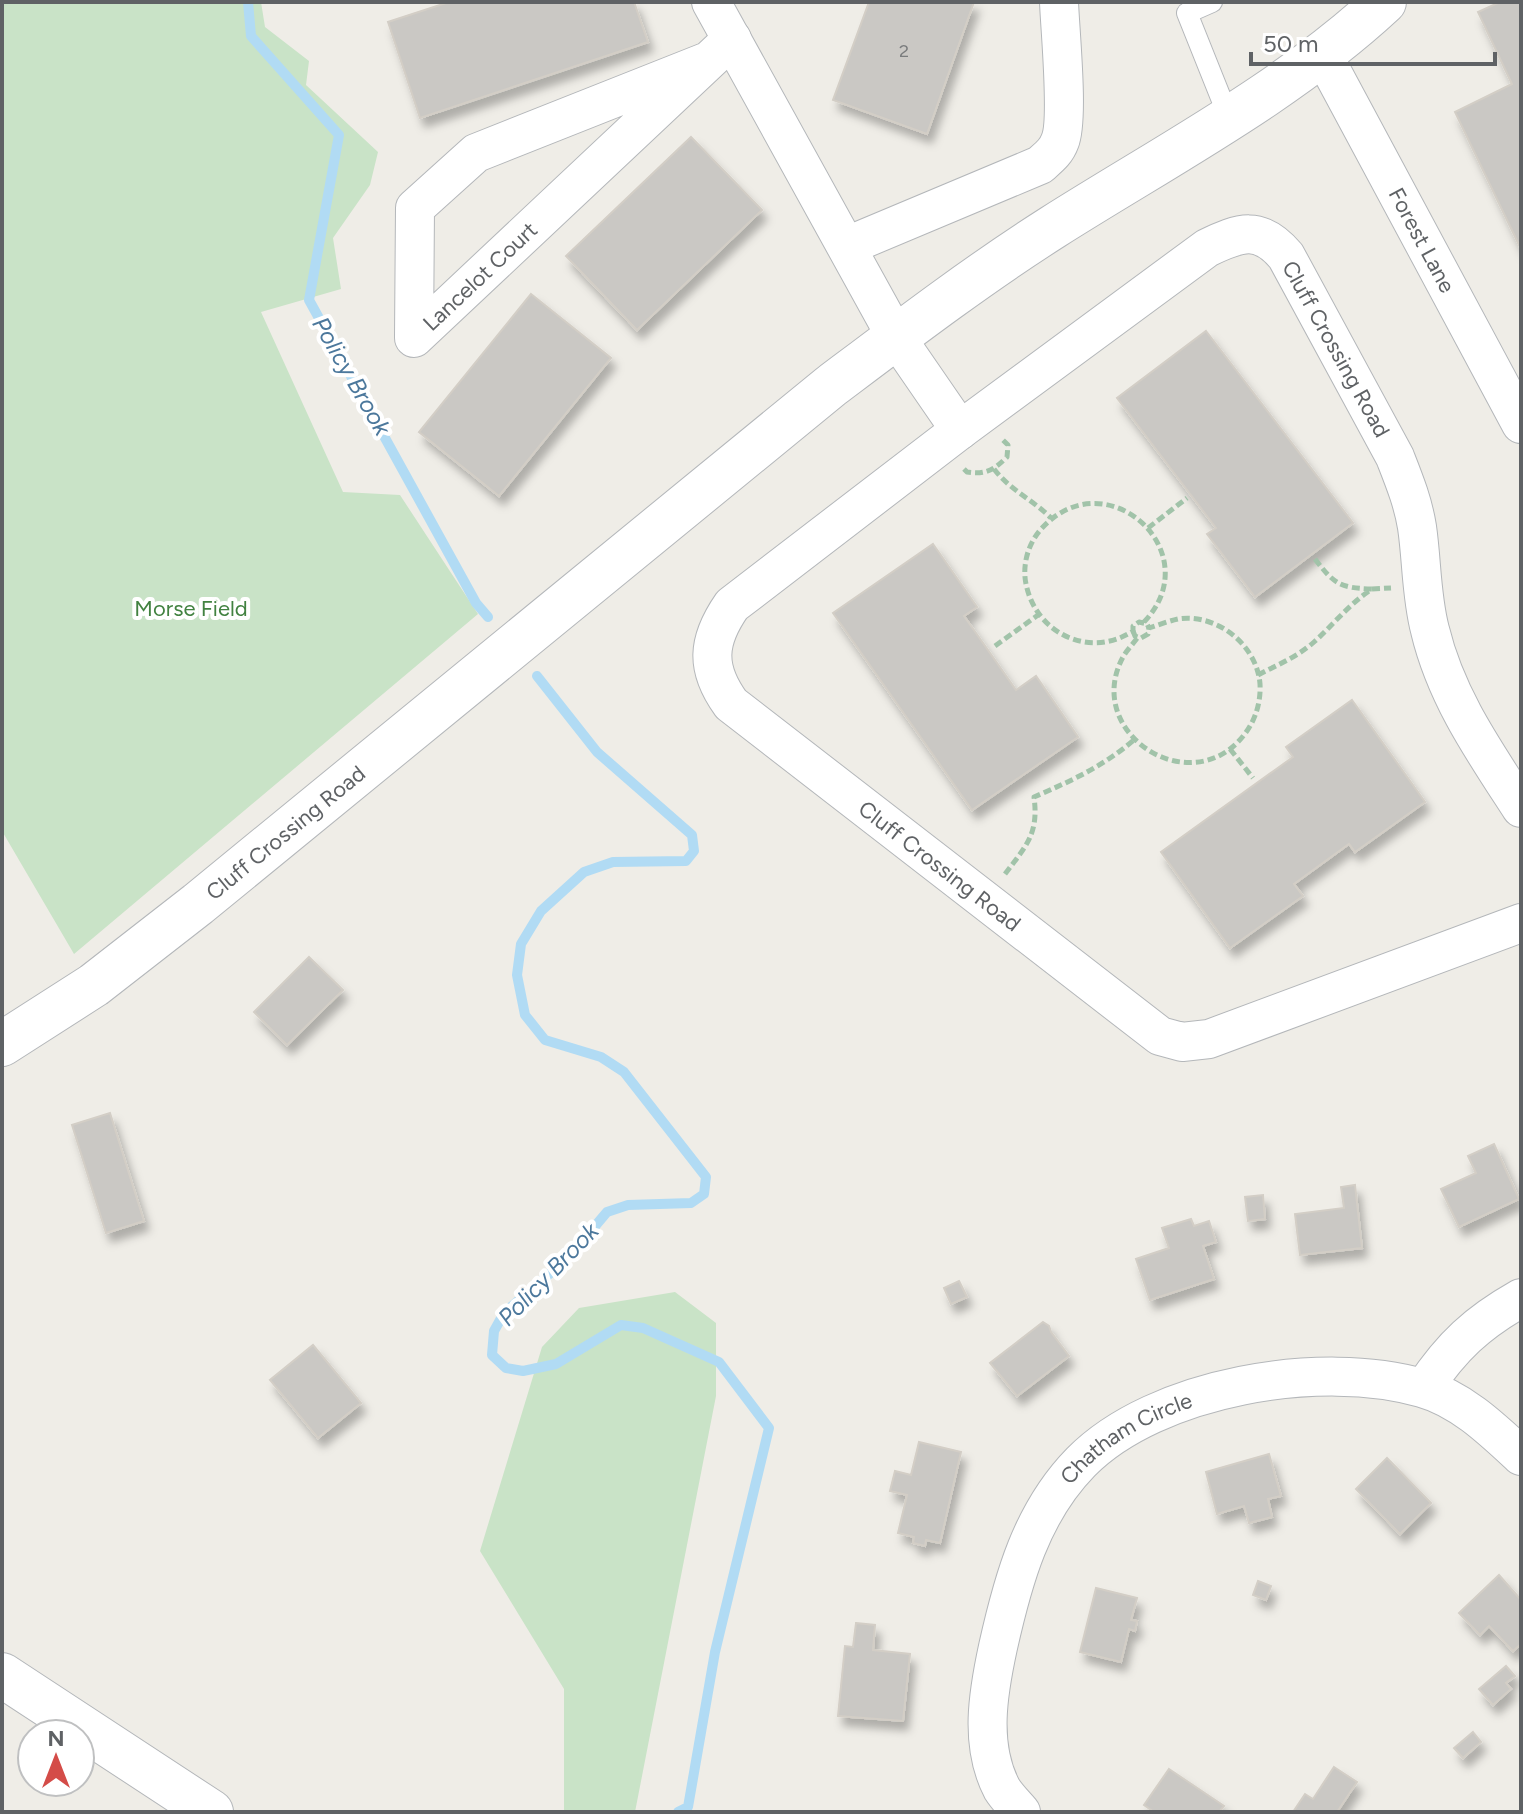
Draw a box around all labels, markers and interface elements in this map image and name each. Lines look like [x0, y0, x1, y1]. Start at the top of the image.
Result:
scale bar [1251, 16, 1495, 66]
text: 50 m [1263, 29, 1319, 58]
house number: 2 [899, 40, 909, 62]
street label: Forest Lane [1383, 183, 1461, 297]
street label: Lancelot Court [417, 216, 543, 336]
street label: Cluff Crossing Road [1276, 256, 1396, 442]
water label: Policy Brook [306, 312, 398, 442]
park label: Morse Field [134, 595, 248, 622]
street label: Cluff Crossing Road [200, 759, 370, 906]
street label: Cluff Crossing Road [853, 794, 1026, 937]
water label: Policy Brook [492, 1215, 605, 1332]
street label: Chatham Circle [1054, 1386, 1195, 1489]
north arrow [16, 1718, 96, 1798]
text: N [47, 1725, 65, 1752]

